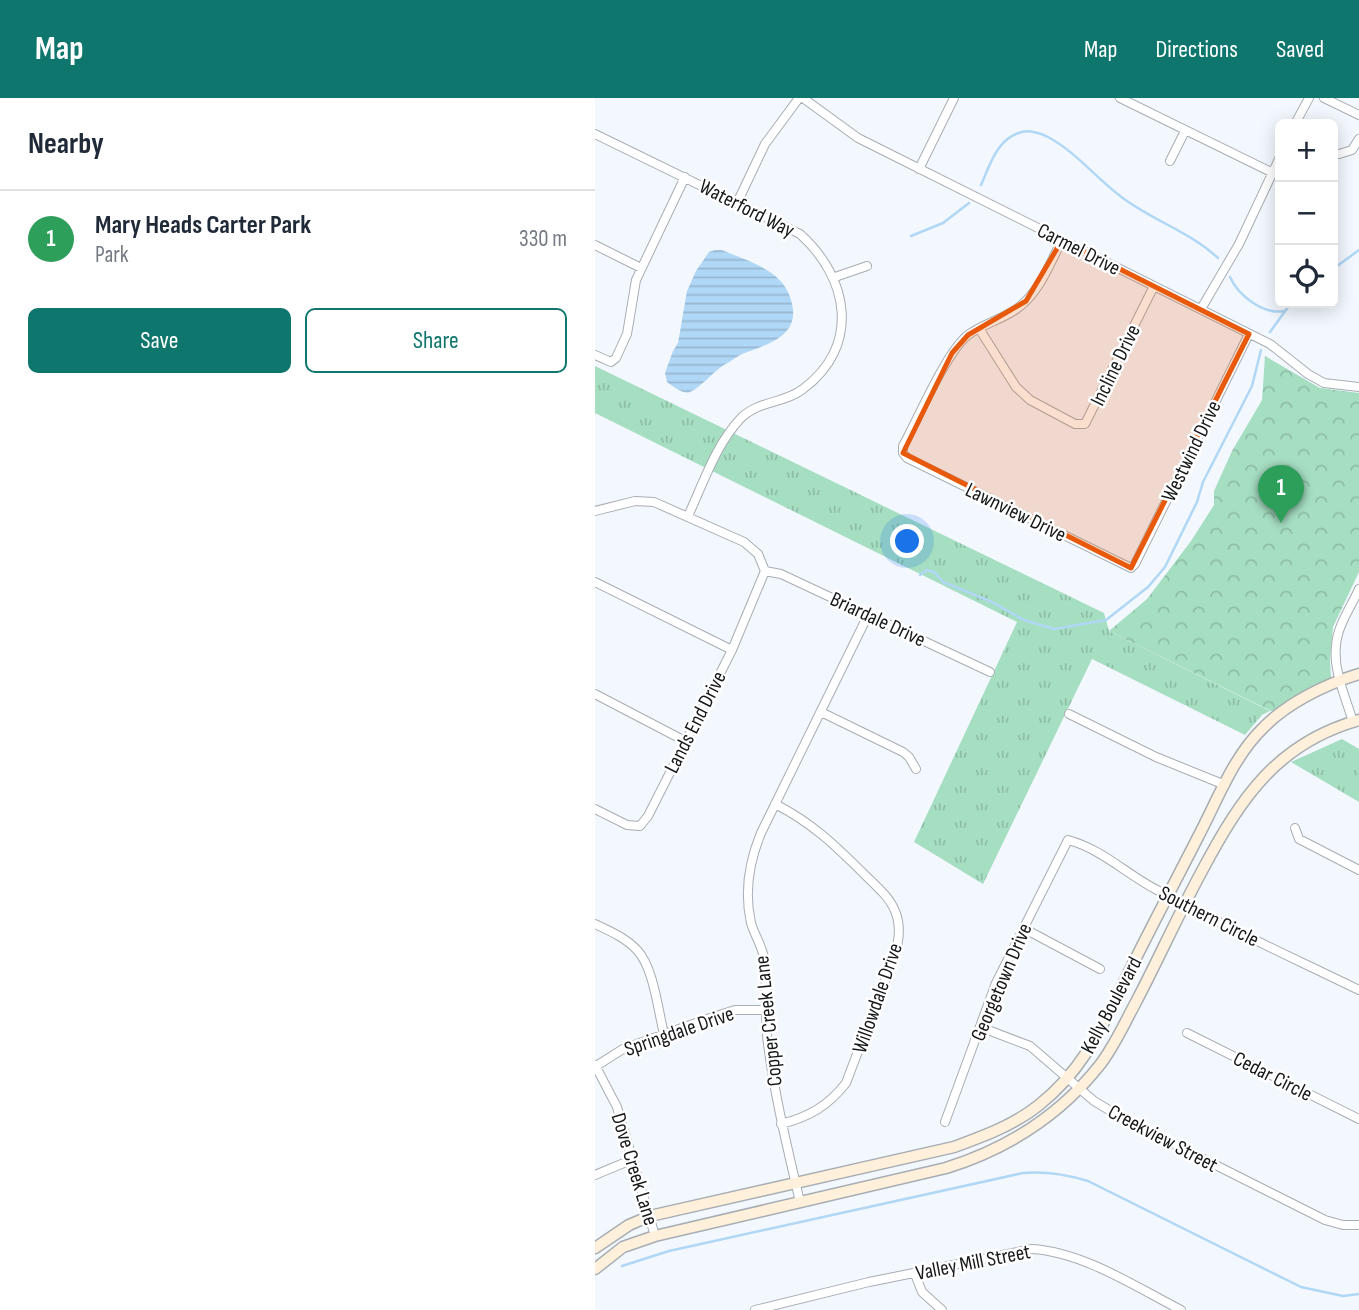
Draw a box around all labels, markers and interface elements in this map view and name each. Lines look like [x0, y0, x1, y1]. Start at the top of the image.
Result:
text: Map [35, 29, 84, 69]
text: Map [1084, 35, 1117, 64]
text: Directions [1155, 35, 1238, 64]
text: Saved [1276, 35, 1324, 64]
map controls [1275, 119, 1338, 308]
button: + [1275, 119, 1338, 182]
text: Nearby [28, 126, 104, 162]
street label: Waterford Way [695, 174, 799, 243]
button: − [1275, 182, 1338, 245]
text: Mary Heads Carter Park [95, 210, 311, 241]
street label: Carmel Drive [1033, 218, 1124, 281]
text: 1 [46, 225, 56, 253]
text: 330 m [519, 225, 567, 253]
text: Park [95, 241, 129, 269]
button: locate [1275, 245, 1338, 308]
button: Save [28, 308, 291, 373]
button: Share [305, 308, 567, 373]
street label: Incline Drive [1085, 320, 1146, 410]
street label: Westwind Drive [1156, 397, 1227, 506]
pin: 1 [1258, 465, 1304, 523]
street label: Lawnview Drive [961, 477, 1070, 548]
your location [890, 524, 924, 558]
street label: Briardale Drive [826, 587, 929, 652]
street label: Lands End Drive [659, 667, 732, 777]
street label: Southern Circle [1154, 881, 1263, 952]
street label: Georgetown Drive [965, 920, 1037, 1045]
street label: Willowdale Drive [847, 940, 908, 1057]
street label: Kelly Boulevard [1075, 952, 1147, 1058]
street label: Copper Creek Lane [749, 954, 788, 1088]
street label: Springdale Drive [621, 1001, 737, 1062]
street label: Cedar Circle [1229, 1046, 1316, 1107]
street label: Creekview Street [1104, 1099, 1222, 1178]
street label: Dove Creek Lane [606, 1110, 663, 1228]
street label: Valley Mill Street [914, 1239, 1033, 1286]

